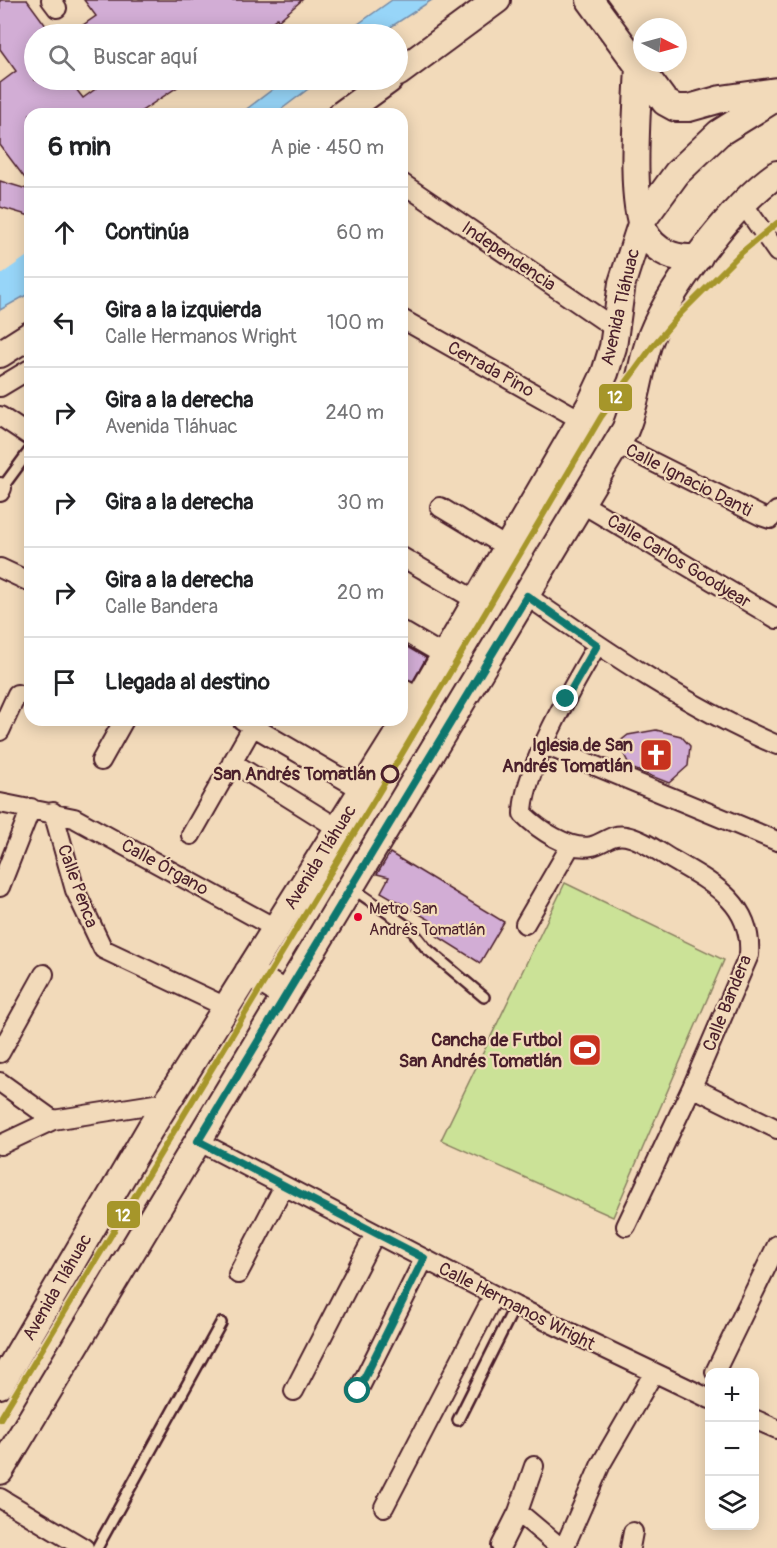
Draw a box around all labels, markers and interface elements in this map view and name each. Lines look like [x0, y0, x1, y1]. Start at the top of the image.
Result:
north arrow [633, 18, 687, 72]
search box [24, 24, 408, 90]
icon: search [45, 41, 78, 74]
text: Buscar aquí [93, 43, 198, 71]
text: 6 min [48, 131, 111, 163]
text: A pie · 450 m [270, 135, 384, 160]
icon: ahead [48, 216, 81, 249]
street label: Independencia [457, 216, 560, 296]
text: Continúa [105, 218, 189, 246]
text: 60 m [337, 220, 384, 245]
street label: Avenida Tláhuac [596, 246, 645, 368]
text: Gira a la izquierda [105, 296, 262, 324]
icon: left [48, 306, 81, 339]
text: 100 m [327, 310, 384, 335]
text: Calle Hermanos Wright [105, 324, 297, 349]
street label: Cerrada Pino [443, 336, 538, 403]
line badge: 12 [598, 383, 633, 412]
text: Gira a la derecha [105, 386, 253, 414]
text: 12 [607, 388, 623, 408]
icon: right [48, 396, 81, 429]
text: 240 m [325, 400, 384, 425]
text: Avenida Tláhuac [105, 414, 238, 439]
street label: Calle Ignacio Danti [622, 439, 756, 522]
icon: right [48, 486, 81, 519]
text: Gira a la derecha [105, 488, 253, 516]
text: 30 m [337, 490, 384, 515]
street label: Calle Carlos Goodyear [603, 509, 755, 614]
text: Gira a la derecha [105, 566, 253, 594]
icon: right [48, 576, 81, 609]
text: 20 m [337, 580, 384, 605]
text: Calle Bandera [105, 594, 218, 619]
icon: arrive [48, 666, 81, 699]
text: Llegada al destino [105, 668, 270, 696]
route end [552, 685, 578, 711]
place label: Iglesia de San Andrés Tomatlán [502, 734, 633, 778]
church icon: Iglesia de San Andrés Tomatlán [638, 737, 674, 773]
place label: San Andrés Tomatlán [213, 763, 376, 786]
marker: San Andrés Tomatlán [381, 765, 399, 783]
street label: Avenida Tláhuac [279, 801, 362, 914]
street label: Calle Órgano [117, 833, 213, 901]
street label: Calle Penca [52, 841, 103, 931]
place label: Metro San Andrés Tomatlán [369, 899, 485, 940]
marker: Metro San Andrés Tomatlán [352, 911, 364, 923]
street label: Calle Bandera [698, 952, 757, 1055]
place label: Cancha de Futbol San Andrés Tomatlán [399, 1029, 562, 1073]
sports icon: Cancha de Futbol San Andrés Tomatlán [567, 1032, 603, 1068]
line badge: 12 [106, 1200, 141, 1229]
text: 12 [115, 1206, 131, 1226]
street label: Avenida Tláhuac [18, 1230, 97, 1345]
street label: Calle Hermanos Wright [435, 1257, 600, 1356]
map controls [705, 1368, 759, 1530]
button: + [705, 1368, 759, 1422]
route start [344, 1377, 370, 1403]
button: − [705, 1422, 759, 1476]
button: layers [705, 1476, 759, 1530]

